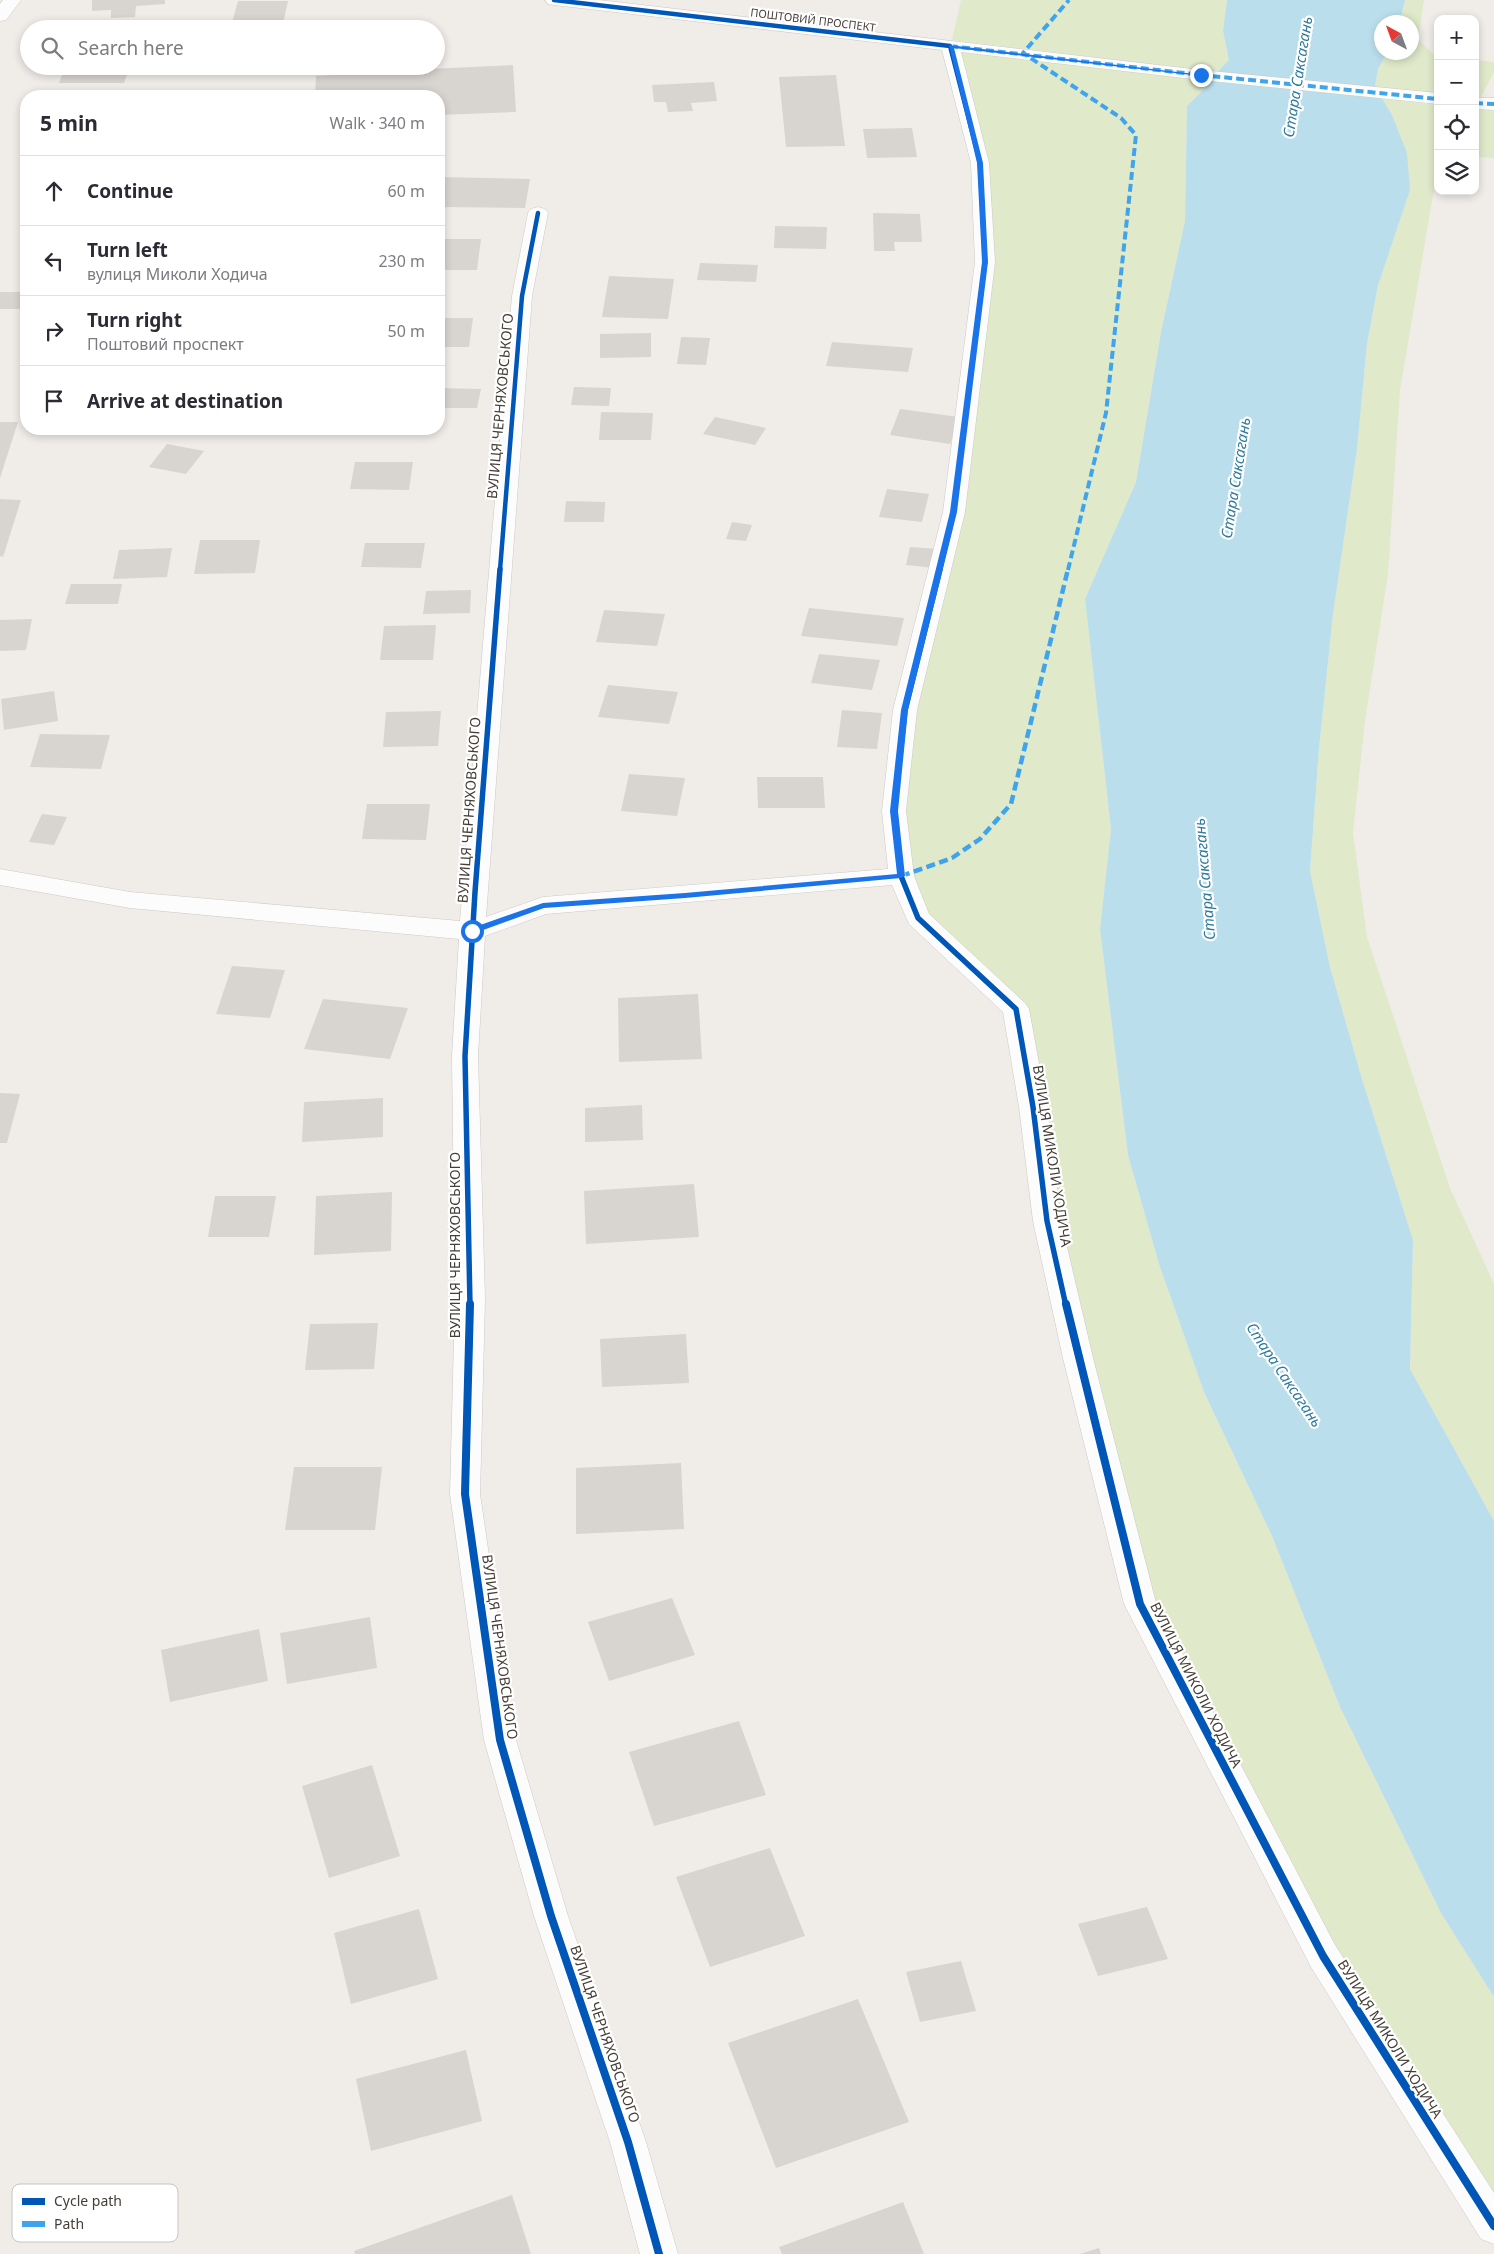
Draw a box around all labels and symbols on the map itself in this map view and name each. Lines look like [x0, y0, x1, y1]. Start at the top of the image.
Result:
street label: ПОШТОВИЙ ПРОСПЕКТ [750, 4, 877, 35]
water label: Стара Саксагань [1278, 15, 1316, 139]
north arrow [1374, 15, 1419, 60]
route end [1190, 64, 1213, 87]
street label: ВУЛИЦЯ ЧЕРНЯХОВСЬКОГО [482, 312, 517, 500]
water label: Стара Саксагань [1216, 416, 1254, 540]
street label: ВУЛИЦЯ ЧЕРНЯХОВСЬКОГО [453, 716, 484, 904]
water label: Стара Саксагань [1189, 817, 1219, 941]
route start [461, 920, 484, 943]
street label: ВУЛИЦЯ МИКОЛИ ХОДИЧА [1029, 1064, 1076, 1248]
street label: ВУЛИЦЯ ЧЕРНЯХОВСЬКОГО [445, 1152, 464, 1338]
water label: Стара Саксагань [1242, 1318, 1327, 1431]
street label: ВУЛИЦЯ ЧЕРНЯХОВСЬКОГО [478, 1553, 523, 1741]
street label: ВУЛИЦЯ МИКОЛИ ХОДИЧА [1146, 1599, 1247, 1771]
street label: ВУЛИЦЯ ЧЕРНЯХОВСЬКОГО [566, 1943, 645, 2125]
street label: ВУЛИЦЯ МИКОЛИ ХОДИЧА [1334, 1956, 1447, 2122]
legend [12, 2184, 178, 2242]
text: Cycle path [54, 2191, 122, 2210]
text: Path [54, 2214, 84, 2233]

